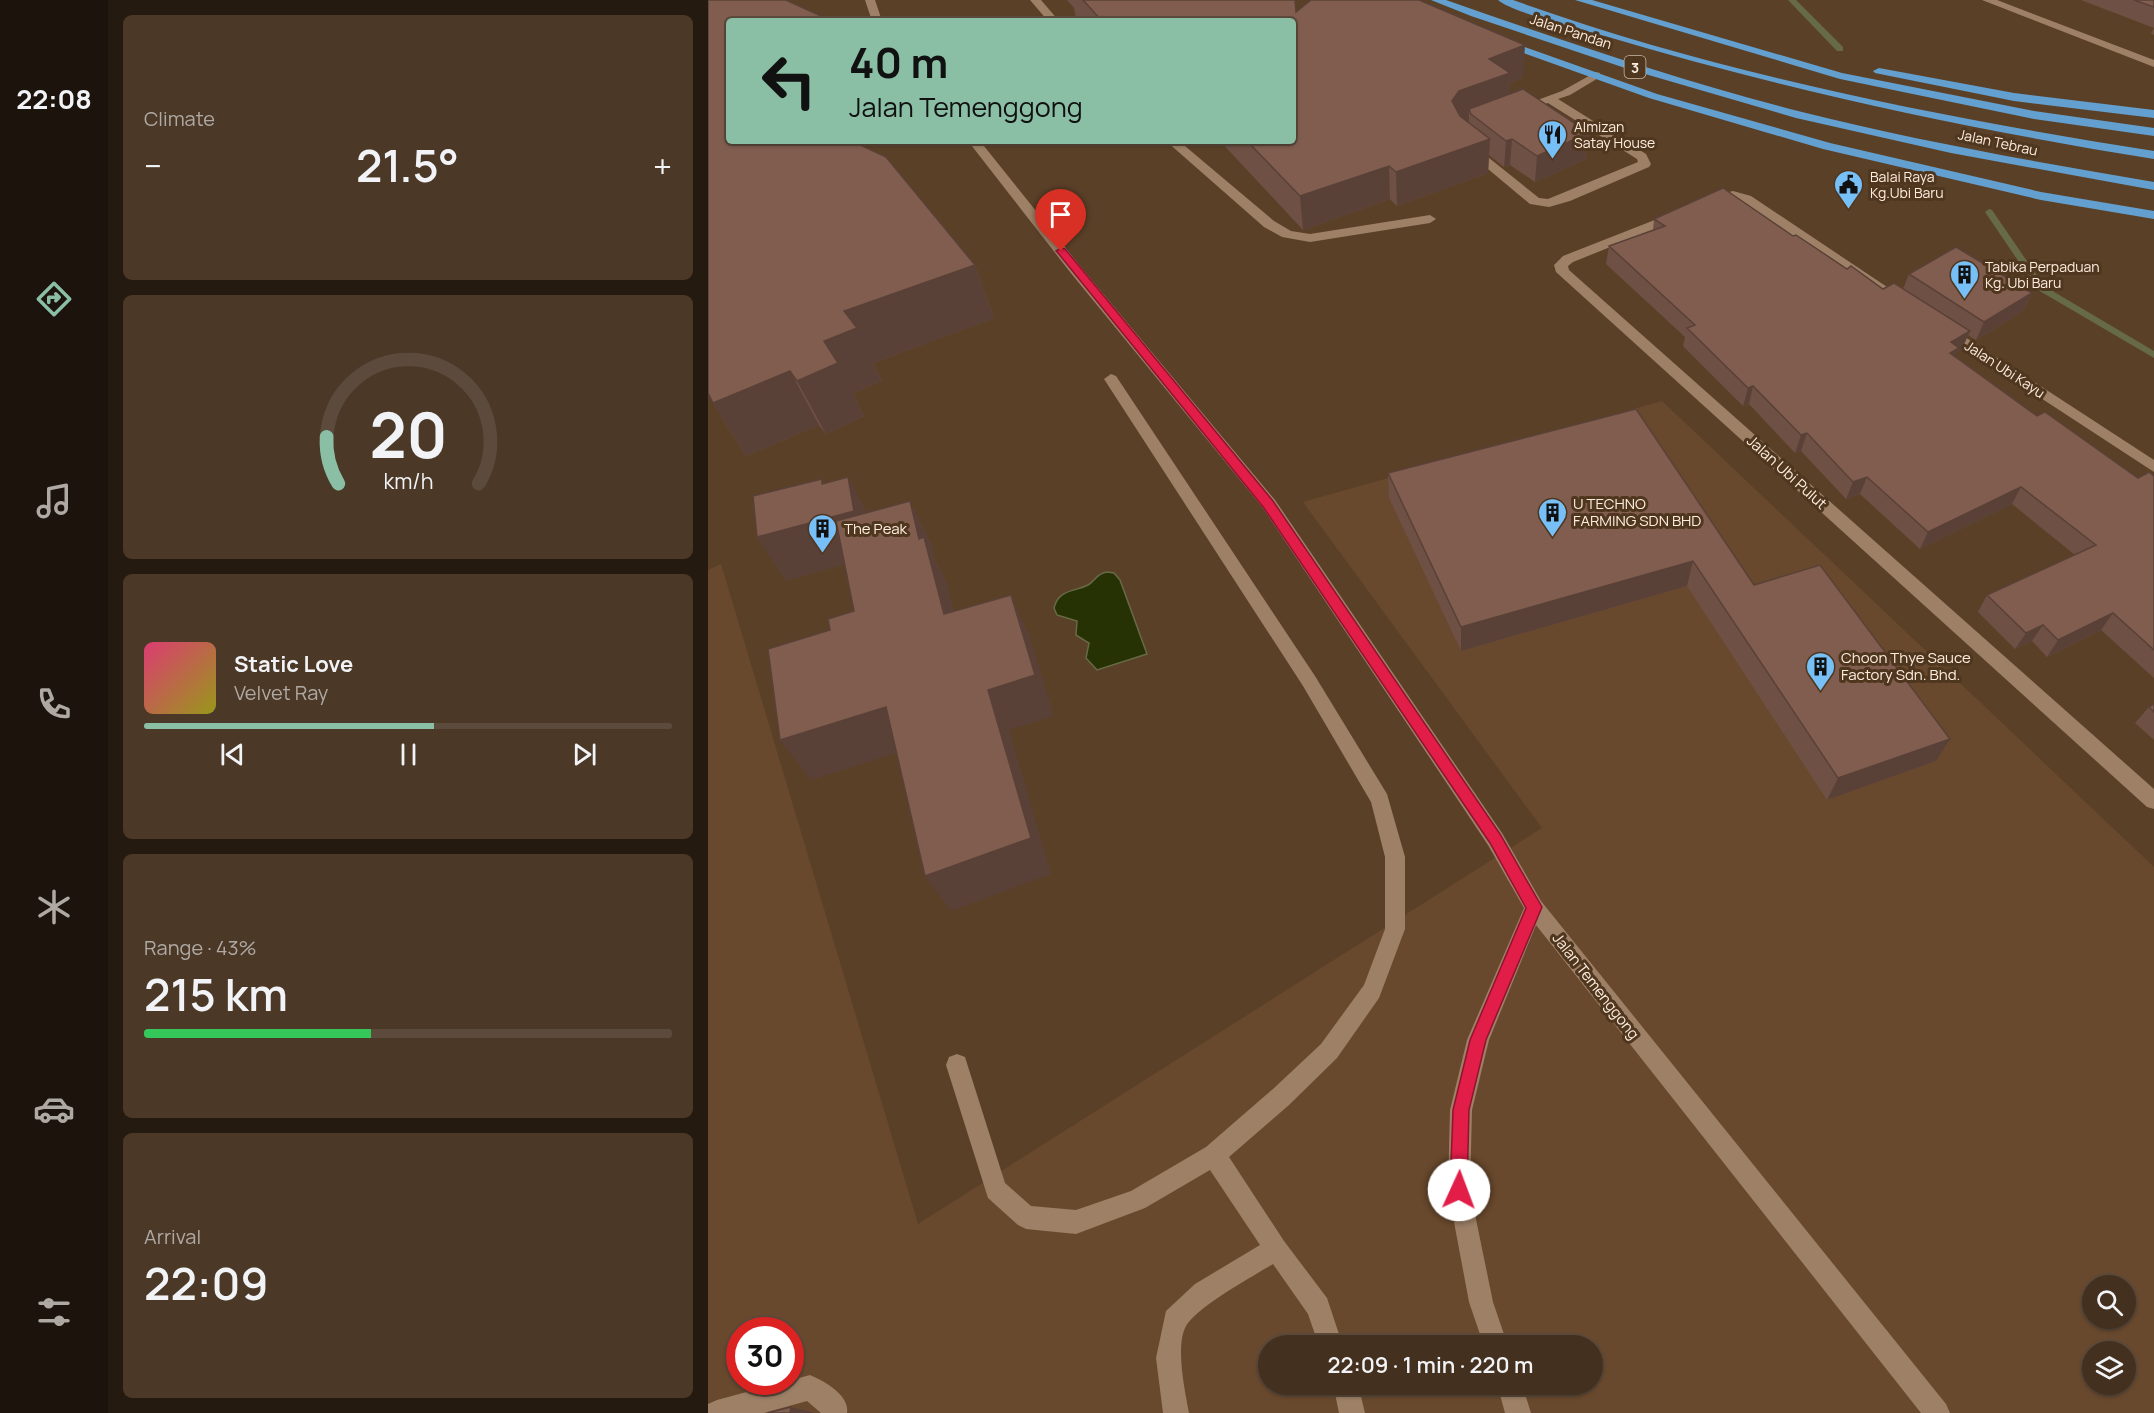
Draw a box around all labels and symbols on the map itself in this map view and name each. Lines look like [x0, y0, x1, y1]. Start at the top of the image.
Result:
street label: Jalan Pandan [1528, 9, 1614, 53]
road number: 3 [1624, 56, 1646, 78]
place label: Almizan Satay House [1574, 117, 1655, 152]
restaurant icon: Almizan Satay House [1537, 118, 1569, 160]
street label: Jalan Tebrau [1956, 124, 2040, 160]
place label: Balai Raya Kg.Ubi Baru [1870, 167, 1944, 202]
public building icon: Balai Raya Kg.Ubi Baru [1833, 168, 1865, 210]
pin [1035, 189, 1086, 251]
place label: Tabika Perpaduan Kg. Ubi Baru [1985, 257, 2100, 292]
building icon: Tabika Perpaduan Kg. Ubi Baru [1948, 258, 1980, 300]
street label: Jalan Ubi Kayu [1961, 336, 2049, 402]
street label: Jalan Ubi Pulut [1742, 430, 1832, 514]
place label: U TECHNO FARMING SDN BHD [1573, 493, 1701, 531]
building icon: U TECHNO FARMING SDN BHD [1536, 496, 1568, 538]
building icon: The Peak [807, 512, 839, 554]
place label: The Peak [844, 518, 908, 539]
place label: Choon Thye Sauce Factory Sdn. Bhd. [1841, 647, 1971, 685]
building icon: Choon Thye Sauce Factory Sdn. Bhd. [1804, 650, 1836, 692]
street label: Jalan Temenggong [1548, 928, 1644, 1044]
position arrow [1427, 1158, 1491, 1222]
speed limit sign: 30 [726, 1317, 804, 1395]

